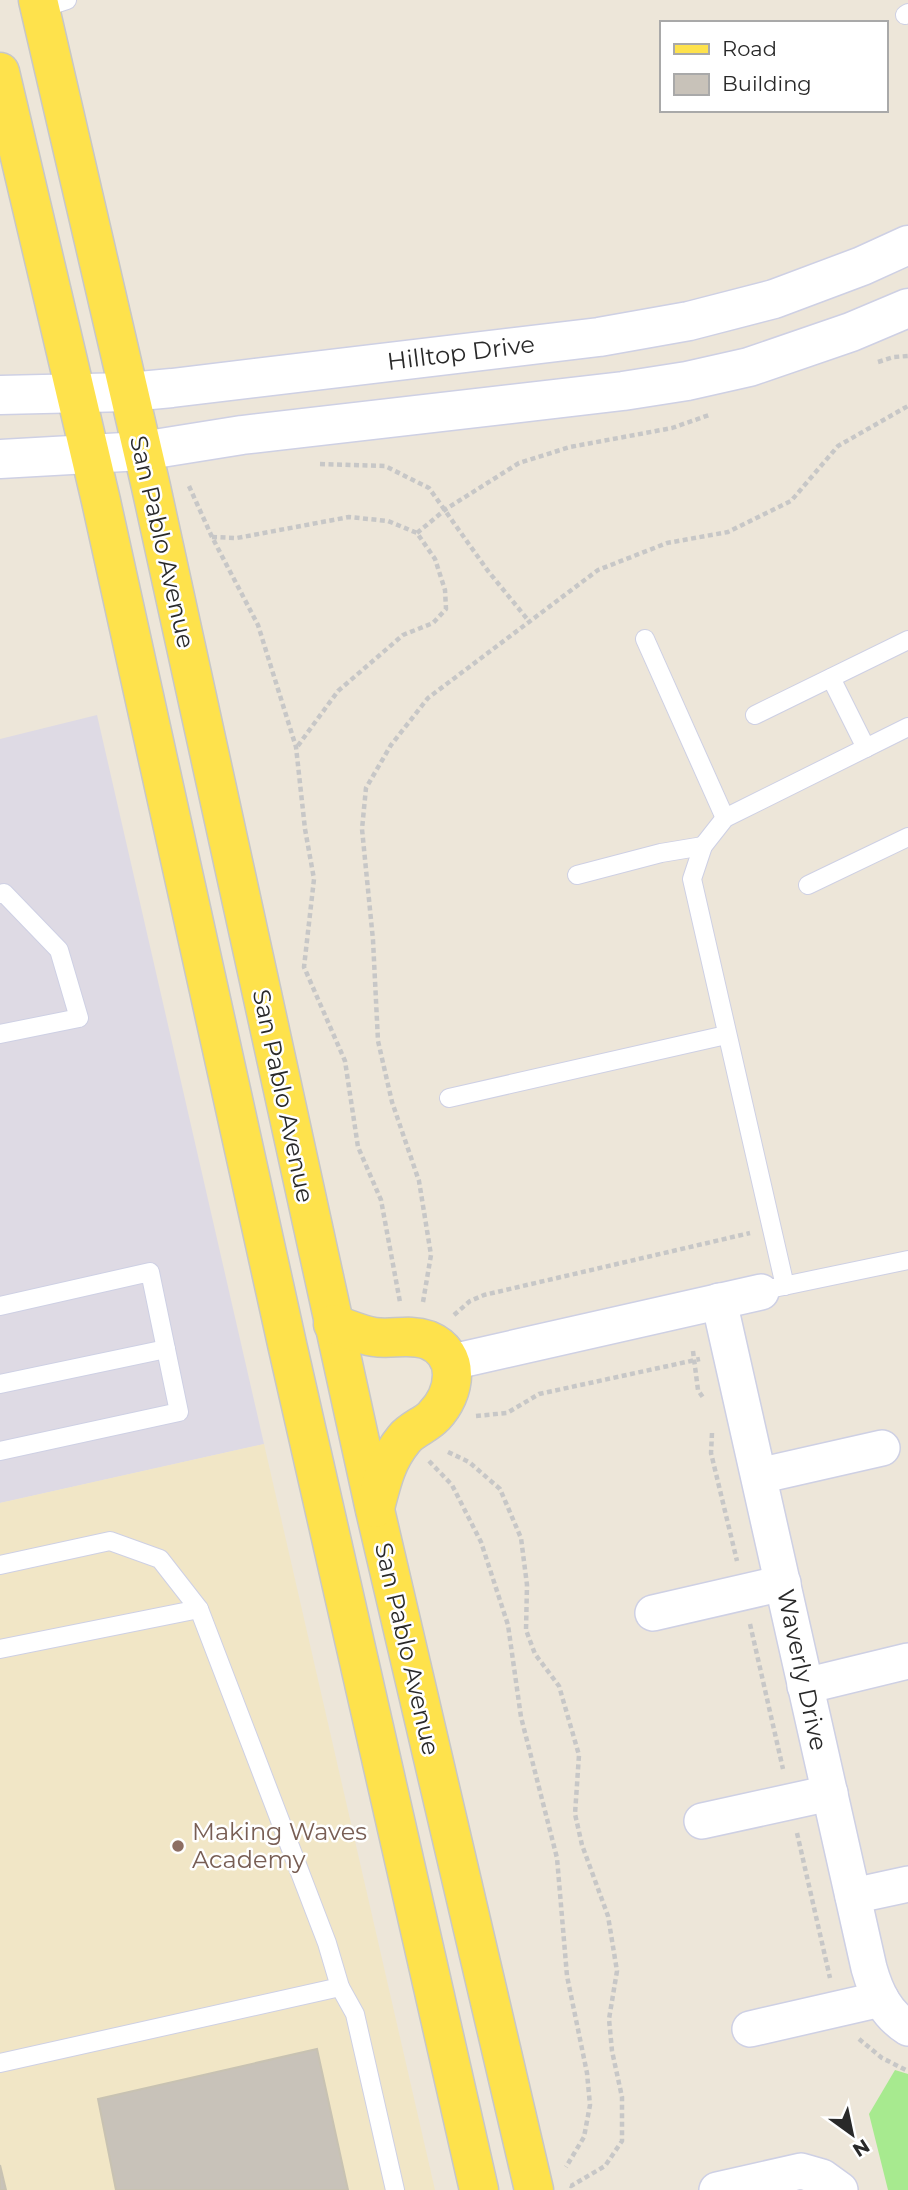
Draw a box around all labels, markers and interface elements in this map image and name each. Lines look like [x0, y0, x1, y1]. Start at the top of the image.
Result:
legend [660, 21, 887, 112]
text: Road [722, 36, 777, 61]
text: Building [722, 71, 812, 96]
street label: Hilltop Drive [386, 329, 536, 376]
street label: San Pablo Avenue [124, 433, 201, 651]
street label: San Pablo Avenue [247, 987, 320, 1205]
street label: San Pablo Avenue [369, 1540, 446, 1758]
street label: Waverly Drive [771, 1586, 834, 1753]
place label: Making Waves Academy [192, 1817, 367, 1874]
marker: Making Waves Academy [170, 1838, 186, 1854]
north arrow [817, 2099, 887, 2169]
text: N [848, 2134, 874, 2162]

